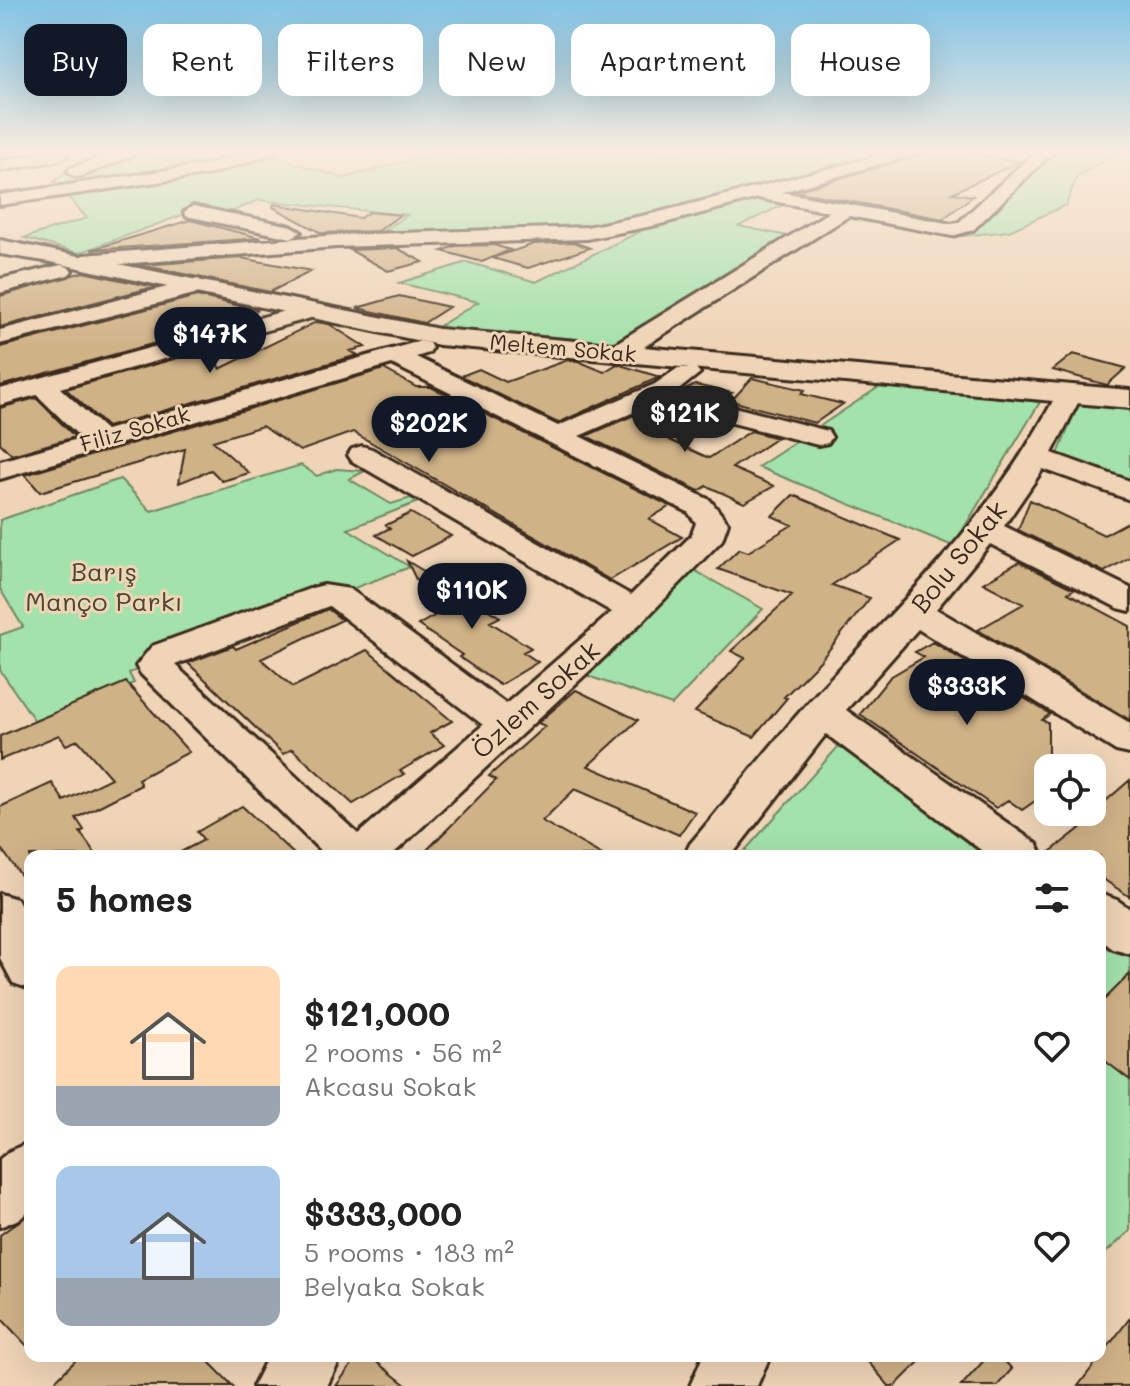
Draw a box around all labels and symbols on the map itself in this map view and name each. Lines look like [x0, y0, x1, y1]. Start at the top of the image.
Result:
pin: $147K [154, 307, 266, 375]
street label: Meltem Sokak [489, 327, 638, 368]
pin: $121K [629, 386, 741, 454]
pin: $202K [373, 396, 485, 464]
street label: Filiz Sokak [77, 399, 193, 458]
street label: Bolu Sokak [903, 493, 1014, 619]
park label: Barış Manço Parkı [25, 554, 183, 618]
pin: $110K [416, 563, 528, 631]
street label: Özlem Sokak [464, 633, 606, 766]
pin: $333K [911, 659, 1023, 727]

